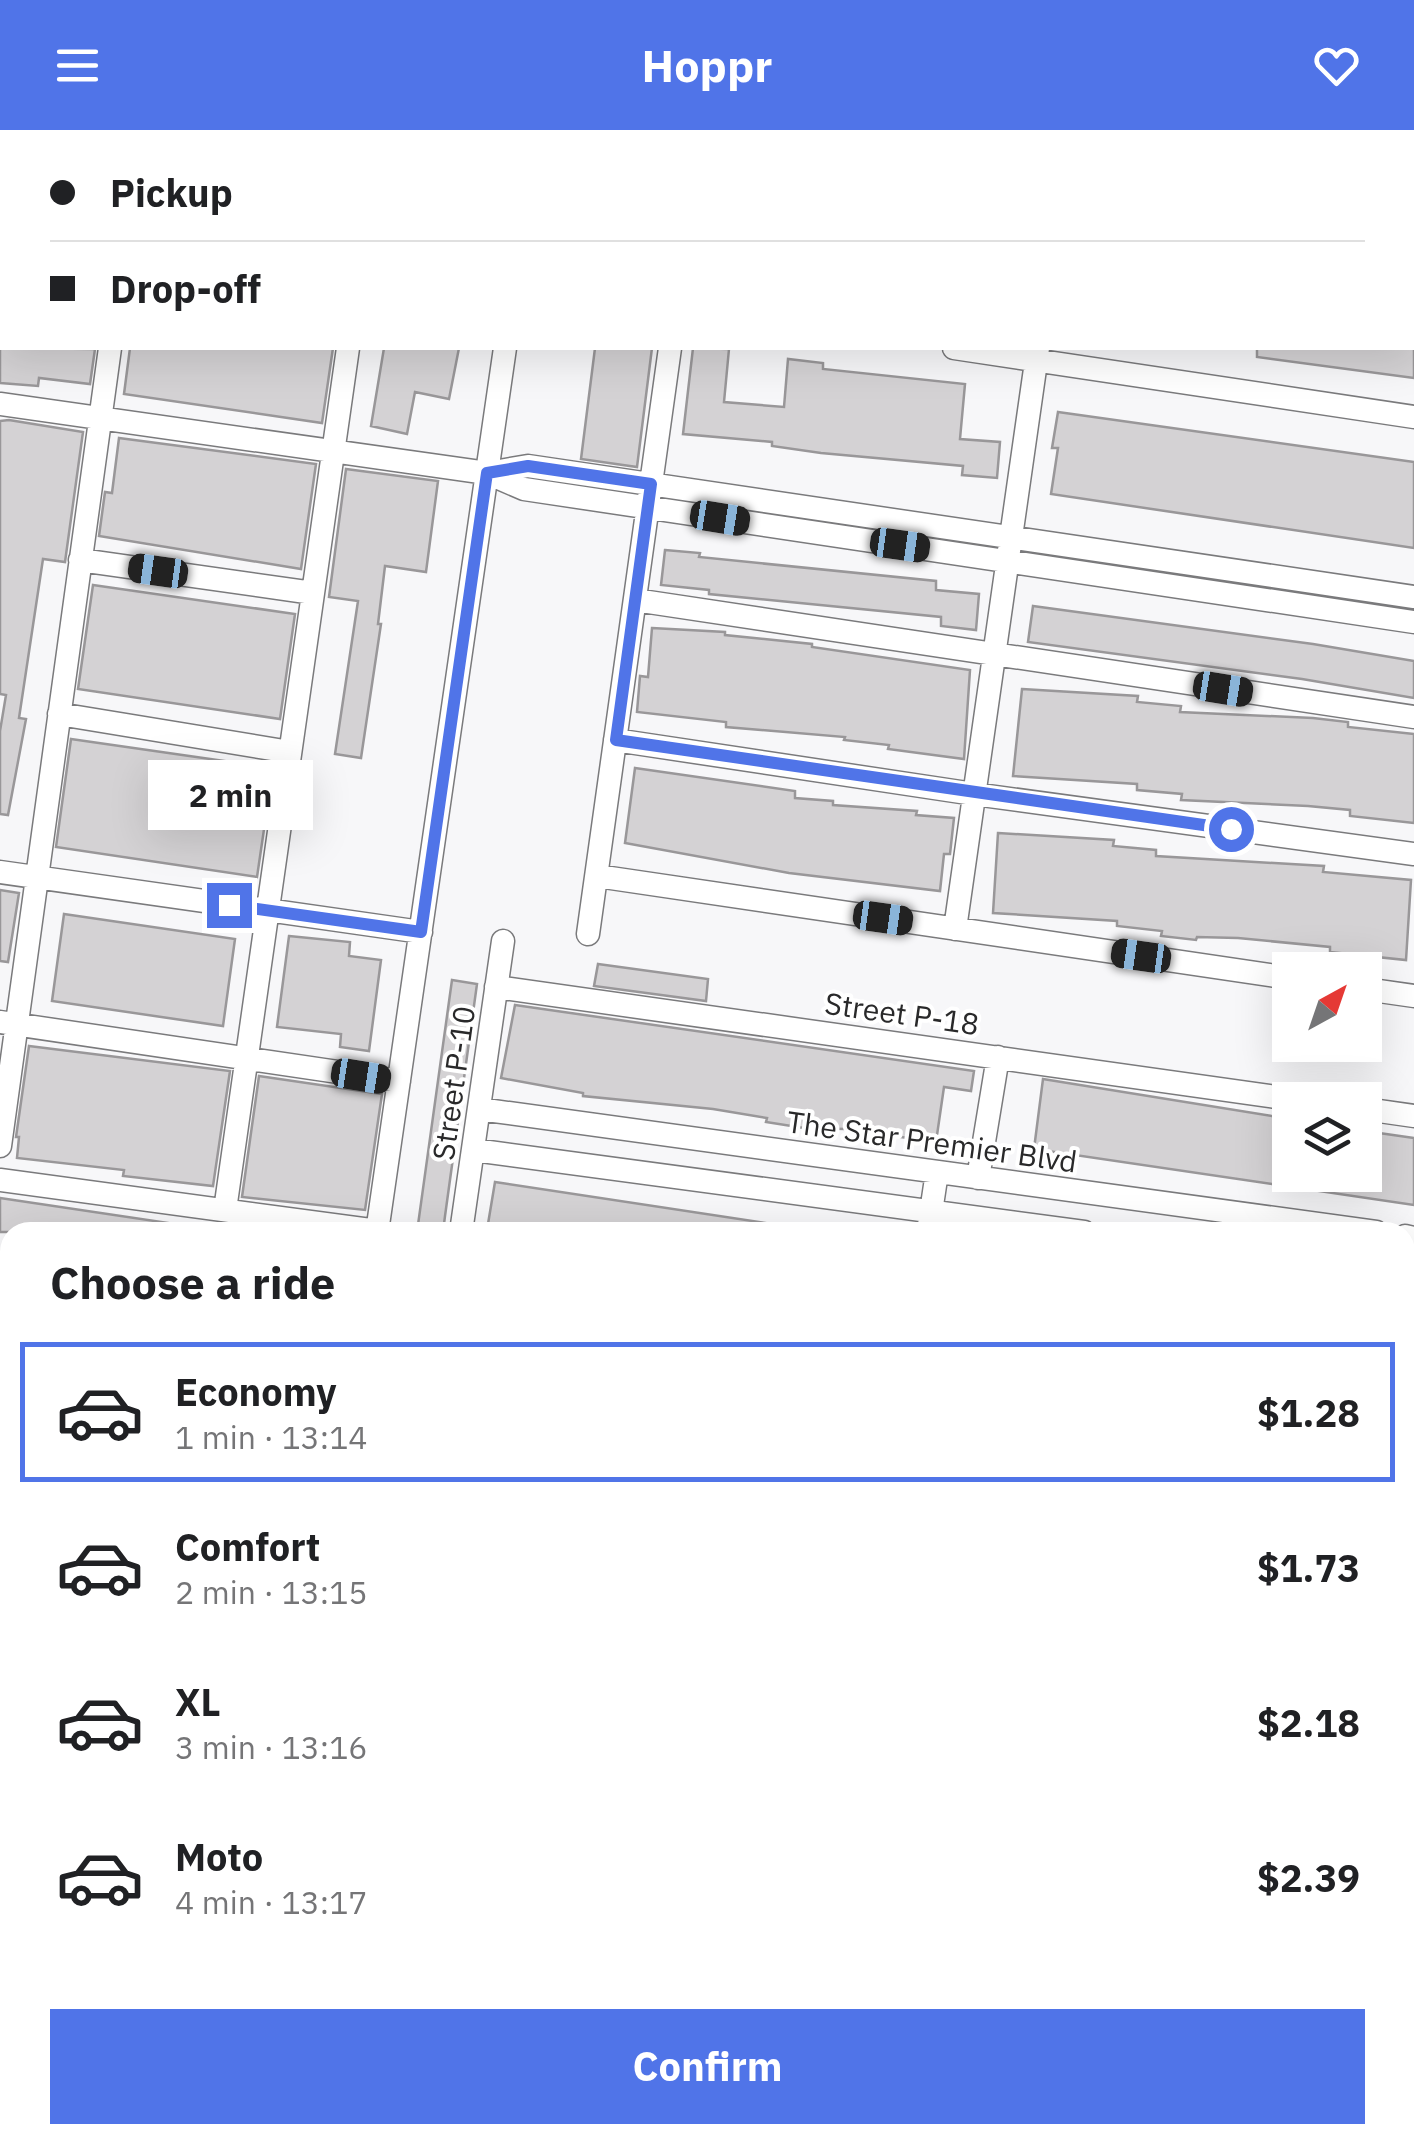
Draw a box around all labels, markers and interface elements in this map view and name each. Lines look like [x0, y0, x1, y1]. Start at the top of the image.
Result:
text: Hoppr [642, 36, 772, 94]
icon: menu [50, 38, 105, 93]
icon: heart [1309, 38, 1364, 93]
text: Pickup [110, 168, 233, 217]
text: Drop-off [110, 264, 261, 313]
car [688, 498, 752, 538]
car [868, 526, 932, 564]
car [126, 552, 190, 590]
car [1191, 669, 1255, 709]
callout: 2 min [146, 760, 312, 830]
text: 2 min [189, 774, 272, 816]
route start [1209, 807, 1254, 852]
route end [207, 883, 252, 928]
car [851, 899, 915, 937]
car [1109, 937, 1173, 975]
north arrow [1272, 952, 1382, 1062]
map controls [1272, 952, 1382, 1192]
street label: Street P-18 [822, 983, 982, 1043]
street label: Street P-10 [423, 1003, 483, 1163]
car [329, 1056, 393, 1096]
button: layers [1272, 1082, 1382, 1192]
street label: The Star Premier Blvd [784, 1101, 1080, 1181]
text: Choose a ride [50, 1253, 335, 1311]
icon: car [55, 1367, 145, 1457]
text: Economy [175, 1367, 337, 1416]
text: $1.28 [1257, 1388, 1360, 1437]
text: 1 min · 13:14 [175, 1416, 368, 1458]
icon: car [55, 1522, 145, 1612]
text: Comfort [175, 1522, 320, 1571]
text: $1.73 [1257, 1543, 1360, 1592]
text: 2 min · 13:15 [175, 1571, 368, 1613]
icon: car [55, 1677, 145, 1767]
text: XL [175, 1677, 221, 1726]
text: $2.18 [1257, 1698, 1360, 1747]
text: 3 min · 13:16 [175, 1726, 368, 1768]
icon: car [55, 1832, 145, 1922]
text: Moto [175, 1832, 263, 1881]
text: $2.39 [1257, 1853, 1360, 1902]
text: 4 min · 13:17 [175, 1881, 368, 1923]
button: Confirm [50, 2009, 1365, 2124]

